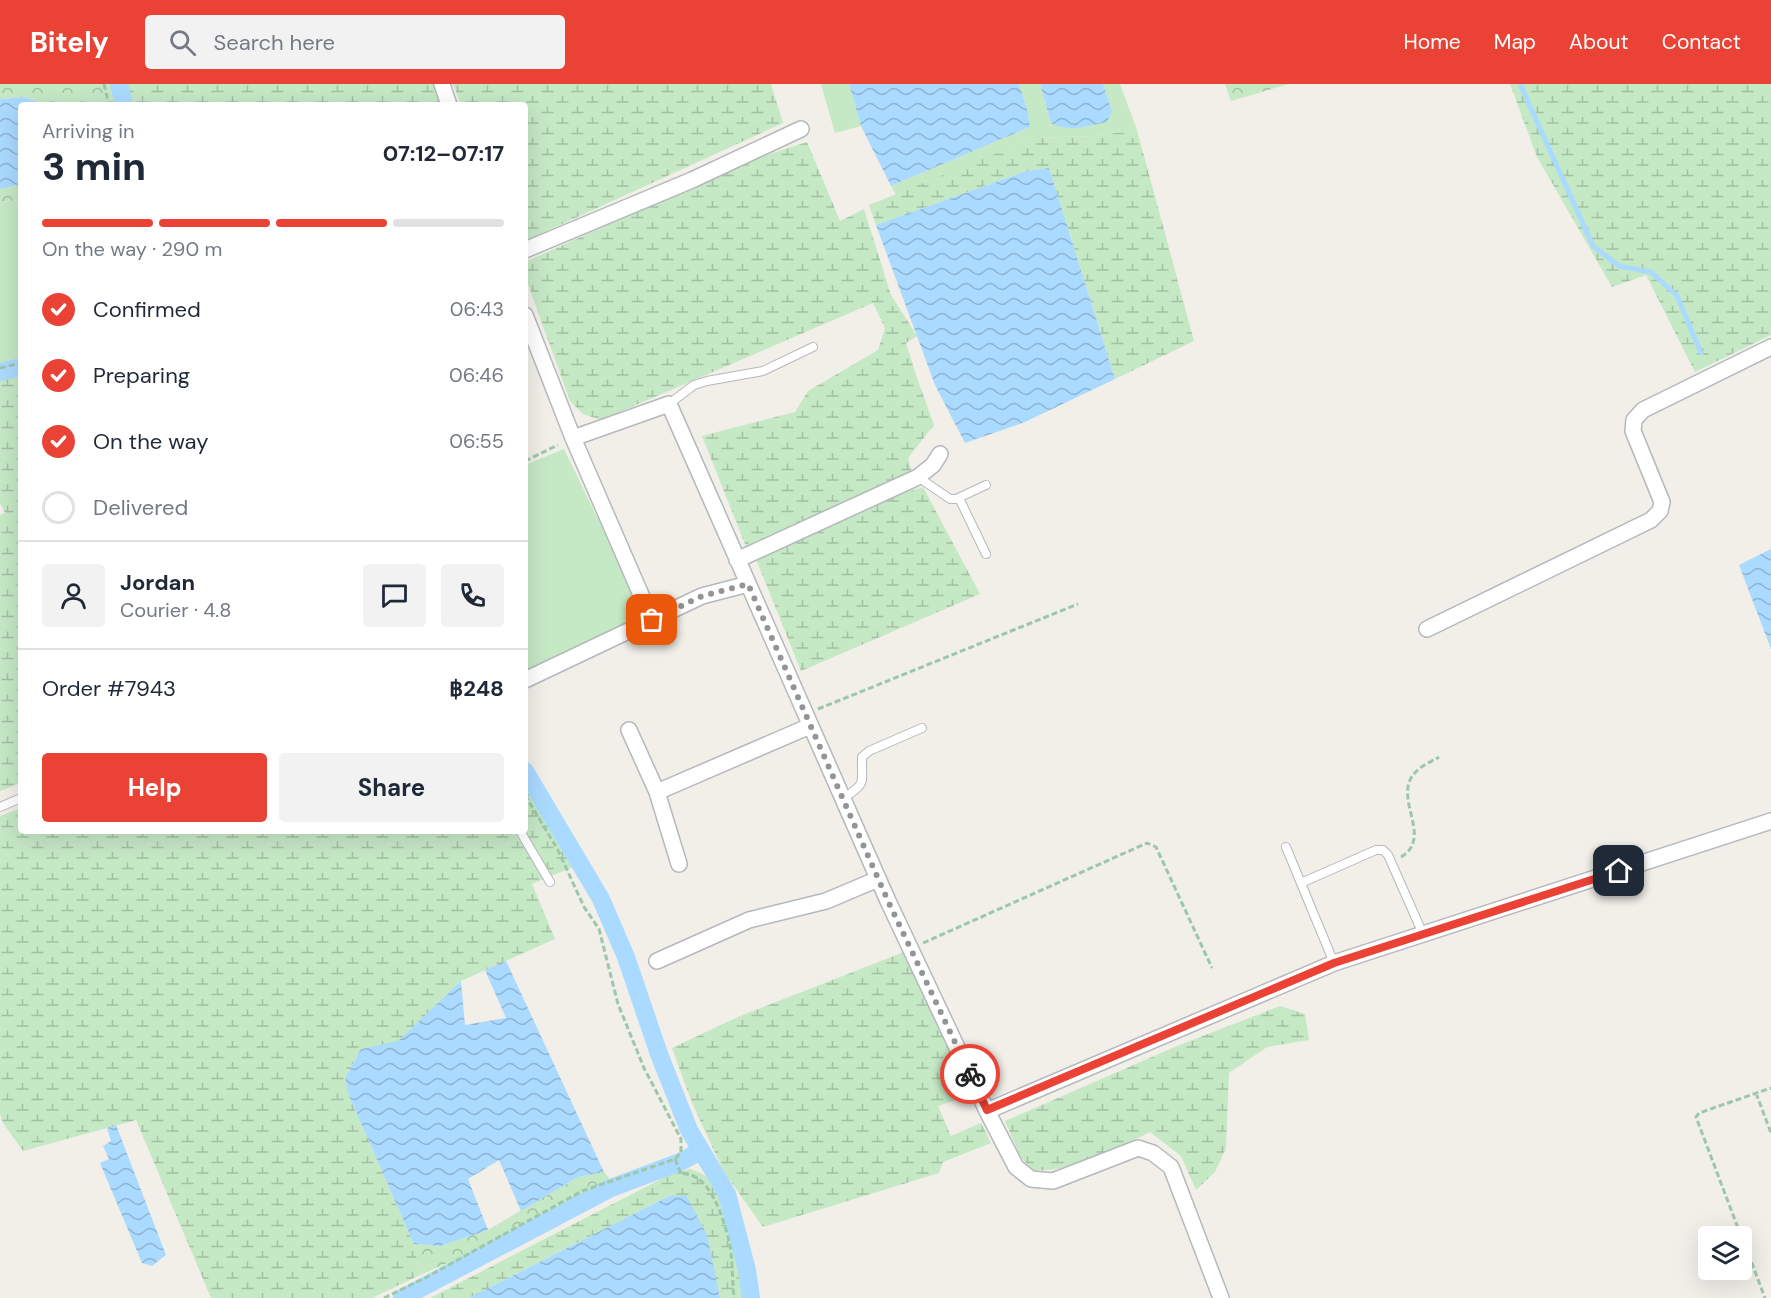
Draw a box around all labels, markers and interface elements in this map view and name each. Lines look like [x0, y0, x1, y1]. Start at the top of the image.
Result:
search box [145, 15, 565, 69]
text: Bitely [30, 24, 109, 61]
icon: search [166, 26, 199, 59]
text: Search here [214, 28, 335, 57]
text: Home [1403, 28, 1461, 56]
text: Map [1494, 28, 1536, 56]
text: About [1569, 28, 1629, 56]
text: Contact [1662, 28, 1741, 56]
text: Arriving in [42, 118, 134, 144]
text: 07:12–07:17 [383, 139, 504, 168]
text: 3 min [42, 141, 146, 192]
text: On the way · 290 m [42, 236, 222, 262]
icon: check [42, 293, 75, 326]
text: Confirmed [93, 295, 201, 324]
text: 06:43 [450, 296, 504, 322]
icon: check [42, 359, 75, 392]
text: Preparing [93, 361, 190, 390]
text: 06:46 [449, 362, 504, 388]
icon: check [42, 425, 75, 458]
text: On the way [93, 427, 208, 456]
text: 06:55 [449, 428, 504, 454]
text: Delivered [93, 493, 188, 522]
button: person [42, 564, 105, 627]
button: chat [363, 564, 426, 627]
button: phone [441, 564, 504, 627]
text: Jordan [120, 568, 195, 597]
pin [626, 594, 677, 645]
text: Courier · 4.8 [120, 597, 231, 623]
icon: bag [635, 603, 668, 636]
text: Order #7943 [42, 674, 176, 703]
text: ฿248 [449, 674, 504, 703]
button: Help [42, 753, 267, 822]
button: Share [279, 753, 504, 822]
pin [1593, 845, 1644, 896]
icon: home [1602, 854, 1635, 887]
courier [940, 1044, 1000, 1104]
icon: bike [954, 1058, 987, 1091]
map controls [1698, 1226, 1752, 1280]
button: layers [1698, 1226, 1752, 1280]

